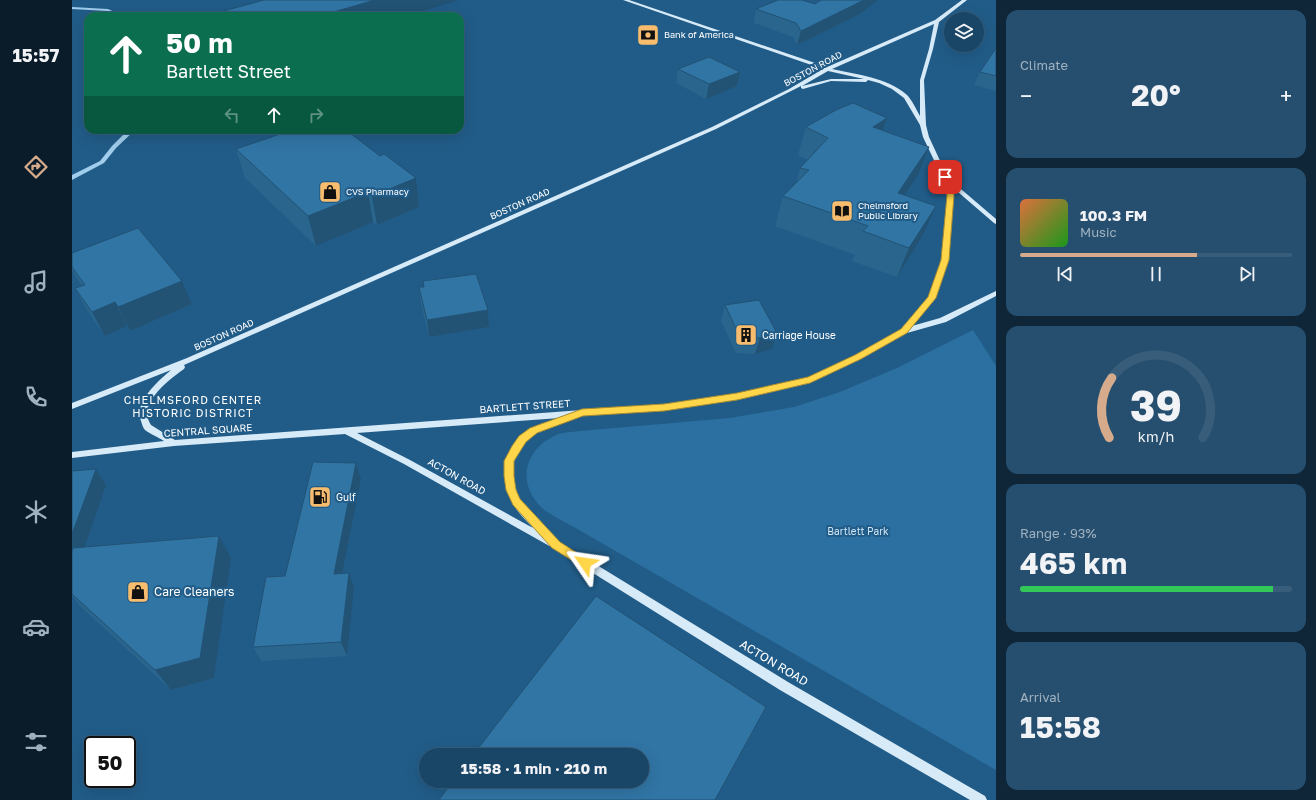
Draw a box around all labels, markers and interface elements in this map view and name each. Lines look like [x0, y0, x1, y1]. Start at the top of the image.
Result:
map controls [944, 12, 984, 52]
button: layers [944, 12, 984, 52]
bank icon: Bank of America [635, 22, 661, 48]
text: 50 m [166, 26, 233, 59]
icon: ahead [100, 28, 152, 80]
place label: Bank of America [664, 29, 734, 40]
text: 15:57 [13, 44, 59, 66]
street label: BOSTON ROAD [782, 49, 844, 89]
text: Climate [1020, 57, 1068, 73]
text: Bartlett Street [166, 60, 291, 82]
text: 20° [1131, 77, 1181, 113]
text: − [1020, 82, 1032, 109]
text: + [1280, 82, 1292, 109]
icon: left [221, 104, 243, 126]
icon: ahead [263, 104, 285, 126]
icon: right [305, 104, 327, 126]
icon: directions [22, 153, 50, 181]
pin [928, 160, 962, 194]
icon: arrive [934, 166, 956, 188]
shop icon: CVS Pharmacy [317, 179, 343, 205]
street label: BOSTON ROAD [488, 185, 551, 222]
place label: CVS Pharmacy [346, 186, 409, 197]
library icon: Chelmsford Public Library [829, 198, 855, 224]
place label: Chelmsford Public Library [858, 200, 918, 221]
text: 100.3 FM [1080, 206, 1147, 224]
text: Music [1080, 224, 1117, 240]
icon: previous [1054, 263, 1076, 285]
icon: pause [1145, 263, 1167, 285]
icon: next [1236, 263, 1258, 285]
icon: music [22, 268, 50, 296]
street label: BOSTON ROAD [192, 316, 255, 353]
building icon: Carriage House [733, 322, 759, 348]
place label: Carriage House [762, 329, 836, 341]
text: 39 [1130, 380, 1182, 430]
icon: phone [22, 383, 50, 411]
district label: CHELMSFORD CENTER HISTORIC DISTRICT [124, 393, 262, 419]
street label: BARTLETT STREET [479, 397, 571, 415]
street label: CENTRAL SQUARE [163, 421, 253, 439]
text: km/h [1138, 428, 1174, 445]
street label: ACTON ROAD [426, 455, 488, 497]
fuel station icon: Gulf [307, 484, 333, 510]
place label: Gulf [336, 491, 356, 503]
icon: climate [22, 498, 50, 526]
park label: Bartlett Park [827, 525, 889, 537]
text: Range · 93% [1020, 525, 1096, 541]
position arrow [564, 542, 606, 584]
text: 465 km [1020, 545, 1127, 581]
shop icon: Care Cleaners [125, 579, 151, 605]
place label: Care Cleaners [154, 584, 234, 599]
icon: car [22, 613, 50, 641]
street label: ACTON ROAD [737, 636, 811, 689]
text: Arrival [1020, 689, 1061, 705]
text: 15:58 [1020, 709, 1101, 745]
icon: filters [22, 728, 50, 756]
speed limit sign: 50 [84, 736, 136, 788]
text: 15:58 · 1 min · 210 m [461, 759, 607, 777]

